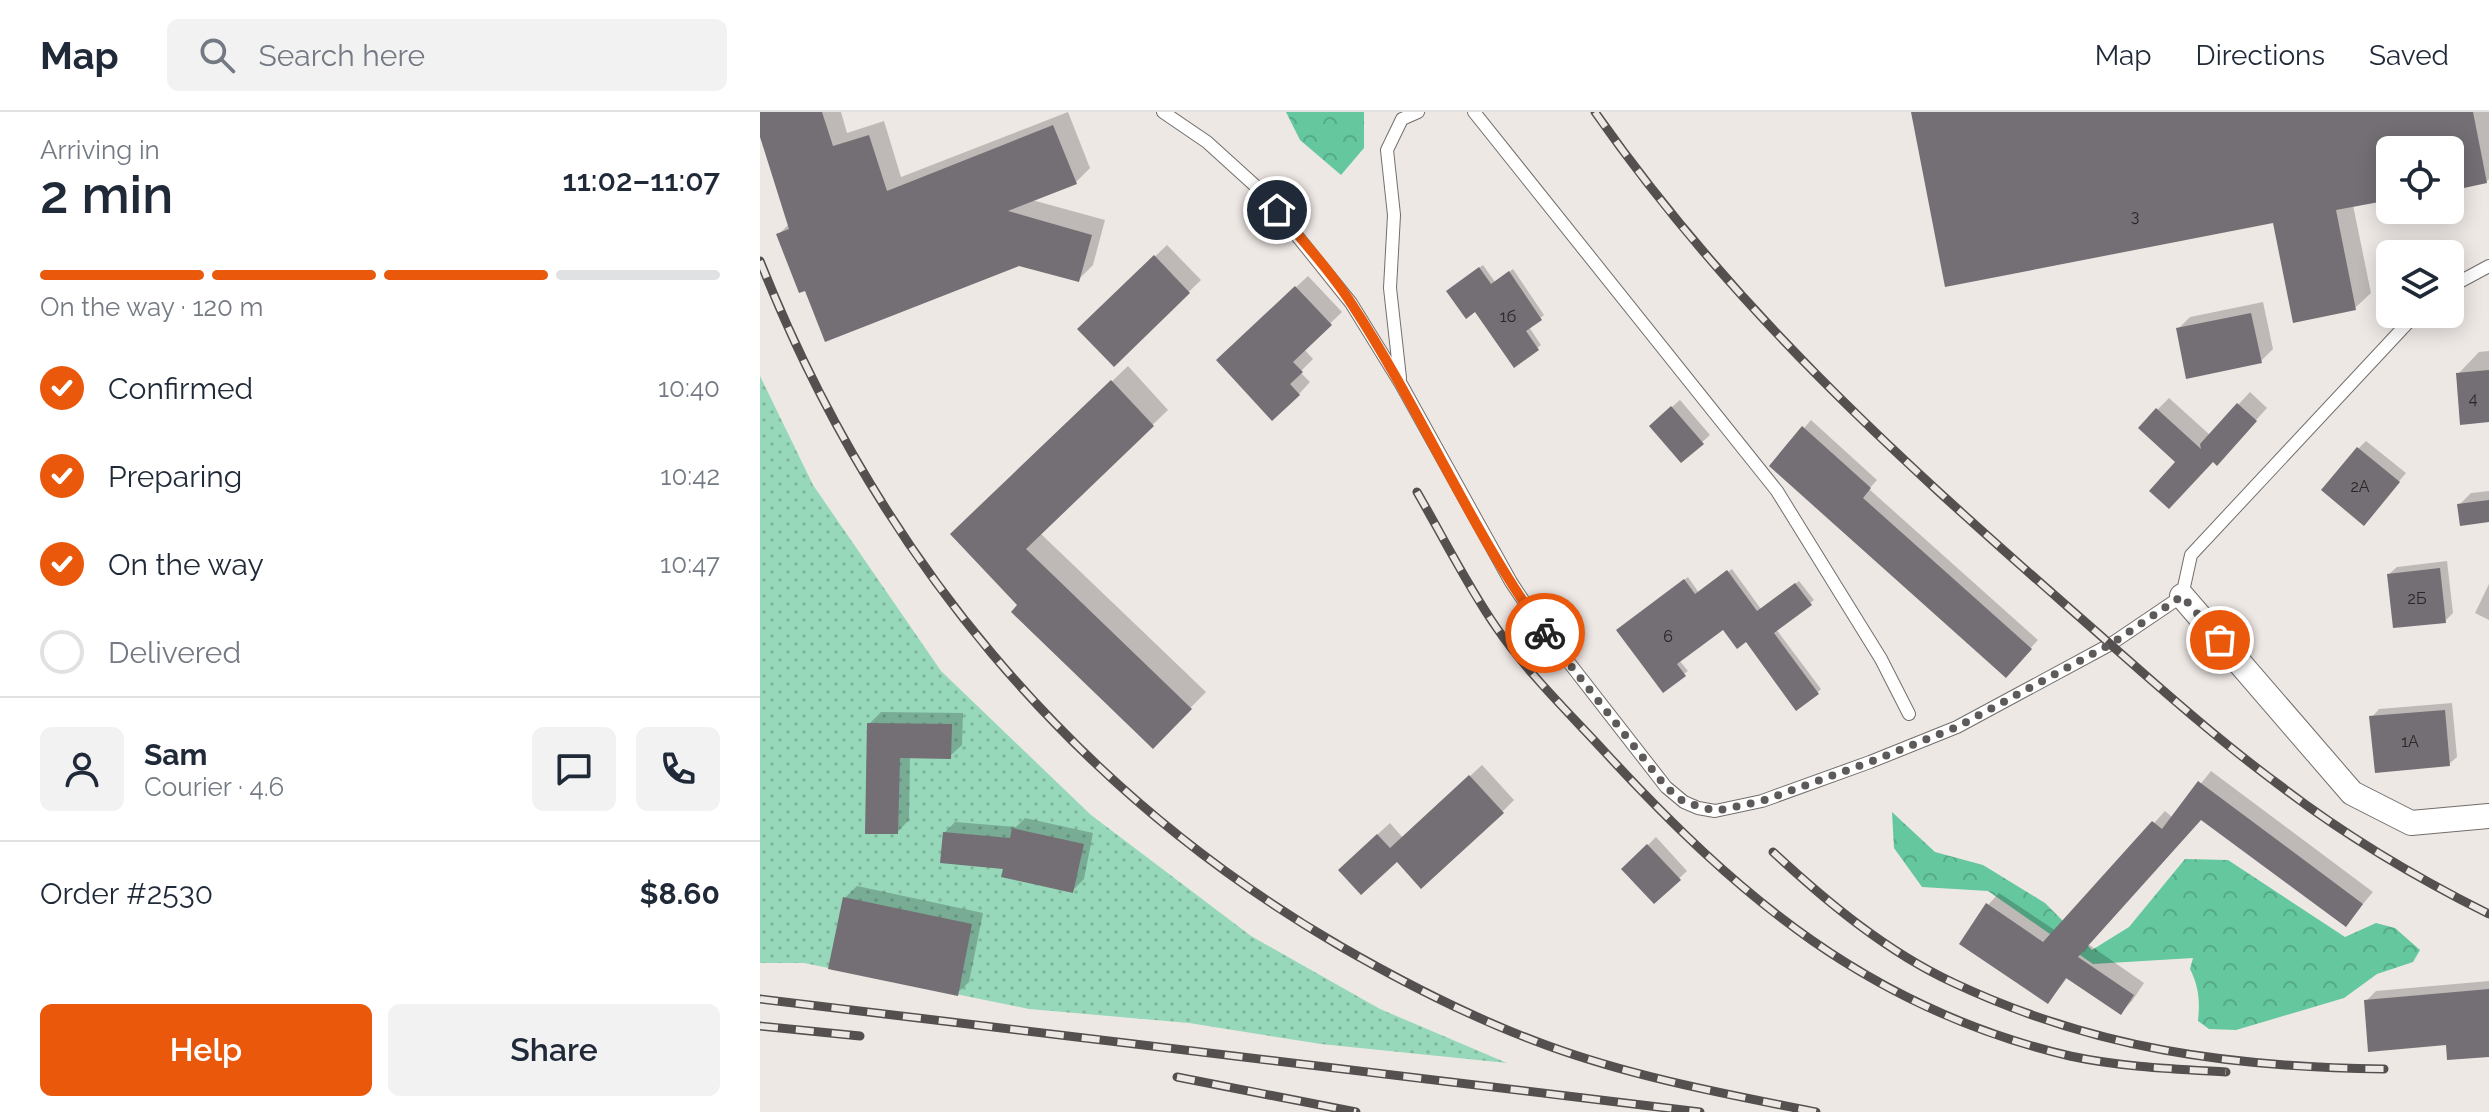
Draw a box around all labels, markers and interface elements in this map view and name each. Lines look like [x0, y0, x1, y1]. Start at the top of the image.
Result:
search box [167, 19, 727, 91]
text: Map [40, 33, 119, 78]
icon: search [195, 33, 239, 77]
text: Search here [259, 38, 425, 73]
text: Map [2095, 39, 2152, 72]
text: Directions [2196, 39, 2325, 72]
text: Saved [2369, 39, 2449, 72]
text: Arriving in [40, 135, 160, 165]
map controls [2376, 136, 2464, 328]
button: locate [2376, 136, 2464, 224]
text: 11:02–11:07 [563, 163, 720, 198]
text: 2 min [40, 164, 173, 225]
pin [1243, 176, 1311, 244]
icon: home [1255, 188, 1299, 232]
house number: 3 [2131, 207, 2139, 226]
button: layers [2376, 240, 2464, 328]
text: On the way · 120 m [40, 292, 264, 322]
house number: 1б [1500, 307, 1517, 326]
icon: check [40, 366, 84, 410]
text: Confirmed [108, 371, 253, 406]
text: 10:40 [658, 373, 720, 403]
house number: 4 [2469, 389, 2478, 408]
icon: check [40, 454, 84, 498]
text: Preparing [108, 459, 242, 494]
text: 10:42 [660, 461, 720, 491]
house number: 2А [2350, 477, 2370, 496]
icon: check [40, 542, 84, 586]
text: On the way [108, 547, 264, 582]
text: 10:47 [660, 549, 720, 579]
house number: 2Б [2408, 589, 2426, 608]
courier [1505, 593, 1585, 673]
pin [2186, 606, 2254, 674]
icon: bike [1523, 611, 1567, 655]
icon: bag [2198, 618, 2242, 662]
house number: 6 [1663, 627, 1673, 646]
text: Delivered [108, 635, 241, 670]
button: person [40, 727, 124, 811]
button: chat [532, 727, 616, 811]
button: phone [636, 727, 720, 811]
house number: 1А [2401, 732, 2419, 751]
text: Sam [144, 737, 207, 772]
text: Courier · 4.6 [144, 772, 284, 802]
text: Order #2530 [40, 876, 213, 911]
text: $8.60 [639, 876, 720, 911]
button: Help [40, 1004, 372, 1096]
button: Share [388, 1004, 720, 1096]

